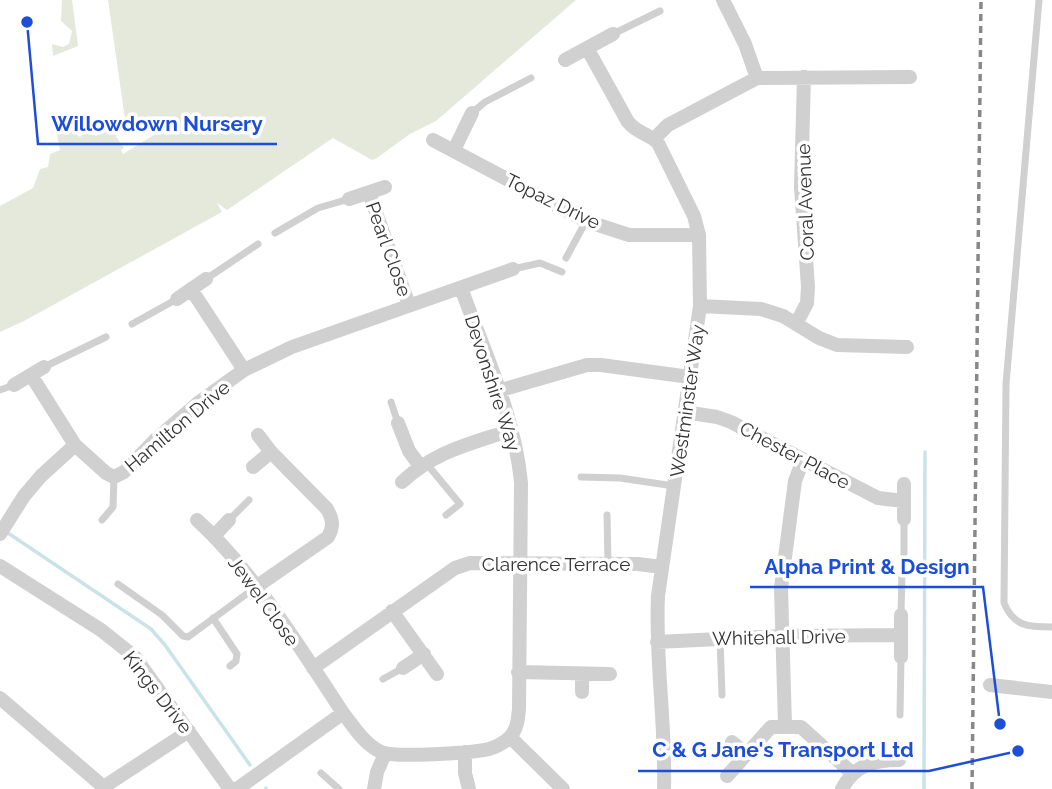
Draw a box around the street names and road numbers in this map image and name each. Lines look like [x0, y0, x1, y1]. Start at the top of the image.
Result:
street label: Coral Avenue [792, 143, 818, 261]
street label: Topaz Drive [502, 169, 604, 233]
street label: Pearl Close [362, 199, 416, 299]
street label: Devonshire Way [461, 312, 525, 454]
street label: Westminster Way [665, 323, 709, 479]
street label: Hamilton Drive [120, 376, 234, 476]
street label: Chester Place [736, 417, 854, 493]
street label: Jewel Close [224, 552, 304, 650]
street label: Clarence Terrace [482, 553, 630, 575]
street label: Whitehall Drive [712, 625, 846, 649]
street label: Kings Drive [119, 646, 197, 738]

